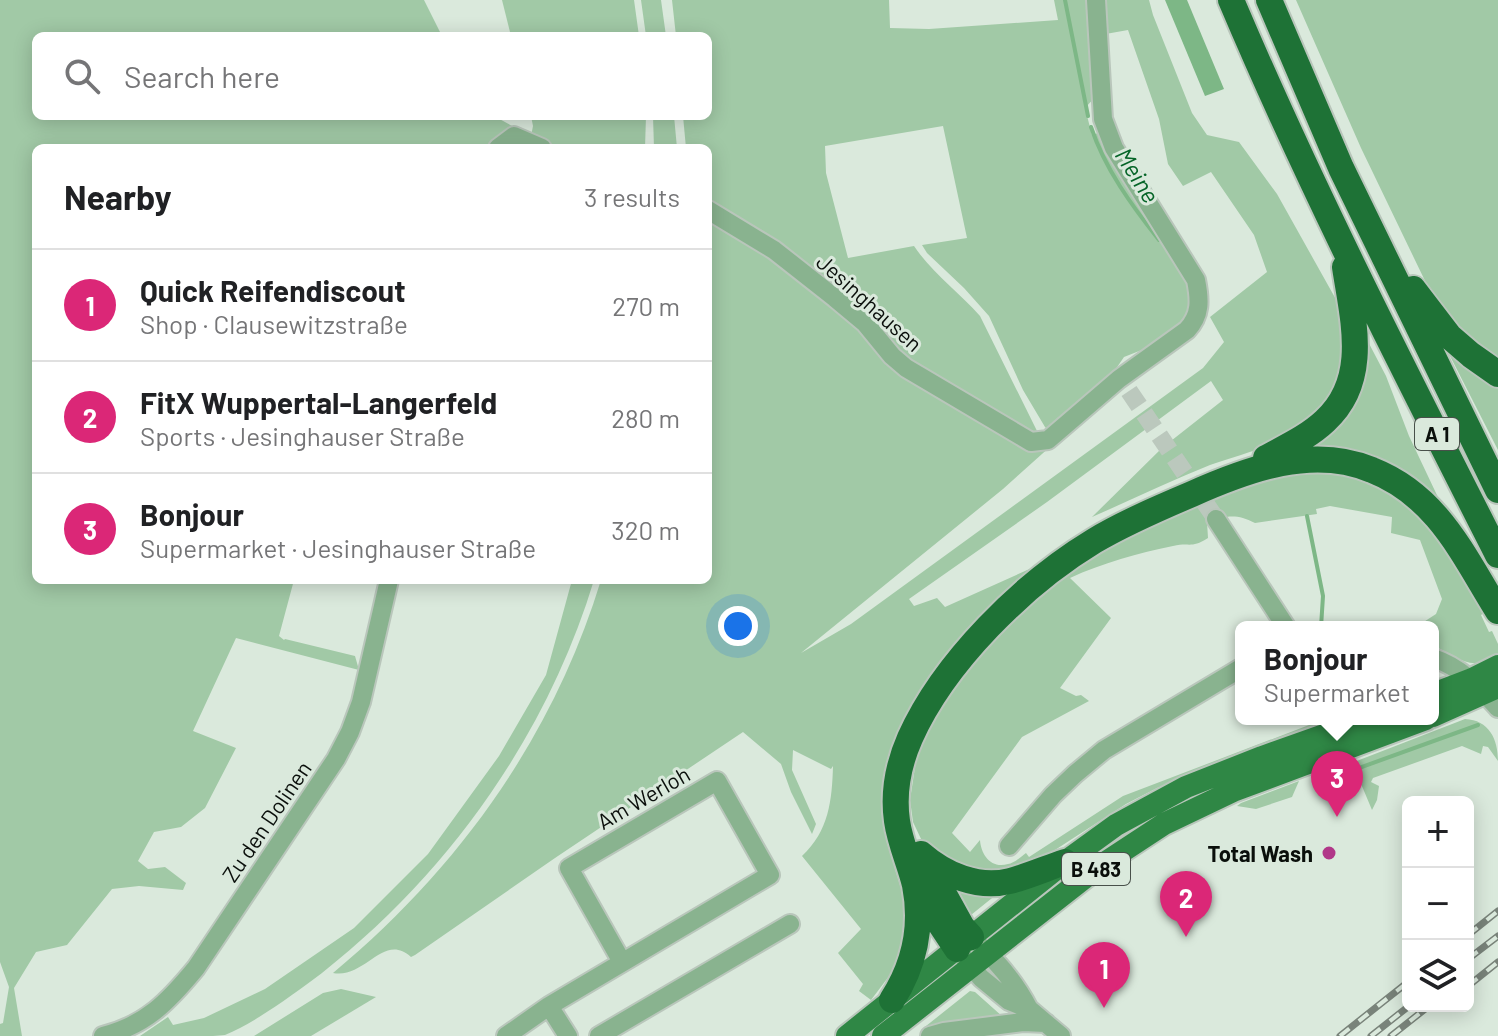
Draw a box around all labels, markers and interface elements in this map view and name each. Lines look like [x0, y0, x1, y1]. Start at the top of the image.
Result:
search box [32, 32, 712, 120]
icon: search [60, 54, 104, 98]
text: Search here [124, 58, 280, 94]
water label: Meine [1110, 142, 1166, 208]
text: Nearby [64, 176, 172, 217]
text: 3 results [584, 181, 680, 212]
street label: Jesinghausen [812, 248, 928, 356]
text: Quick Reifendiscout [140, 272, 406, 308]
text: 1 [85, 290, 95, 321]
text: 270 m [612, 290, 680, 321]
text: Shop · Clausewitzstraße [140, 308, 408, 339]
text: FitX Wuppertal-Langerfeld [140, 384, 497, 420]
text: 2 [83, 402, 97, 433]
text: 280 m [611, 402, 680, 433]
road number: A 1 [1415, 418, 1459, 450]
text: Sports · Jesinghauser Straße [140, 420, 465, 451]
text: Bonjour [140, 496, 244, 532]
text: 3 [83, 514, 97, 545]
text: 320 m [611, 514, 680, 545]
text: Supermarket · Jesinghauser Straße [140, 532, 536, 563]
your location [718, 606, 758, 646]
popup [1235, 621, 1439, 725]
text: Bonjour [1264, 640, 1368, 676]
text: Supermarket [1264, 676, 1410, 707]
pin: 3 [1311, 751, 1363, 817]
street label: Zu den Dolinen [216, 756, 316, 886]
street label: Am Werloh [592, 760, 694, 834]
map controls [1402, 796, 1474, 1012]
button: + [1402, 796, 1474, 868]
place label: Total Wash [1208, 840, 1313, 866]
marker: Total Wash [1320, 844, 1338, 862]
road number: B 483 [1062, 853, 1130, 885]
button: − [1402, 868, 1474, 940]
pin: 2 [1160, 871, 1212, 937]
button: layers [1402, 940, 1474, 1012]
pin: 1 [1078, 942, 1130, 1008]

